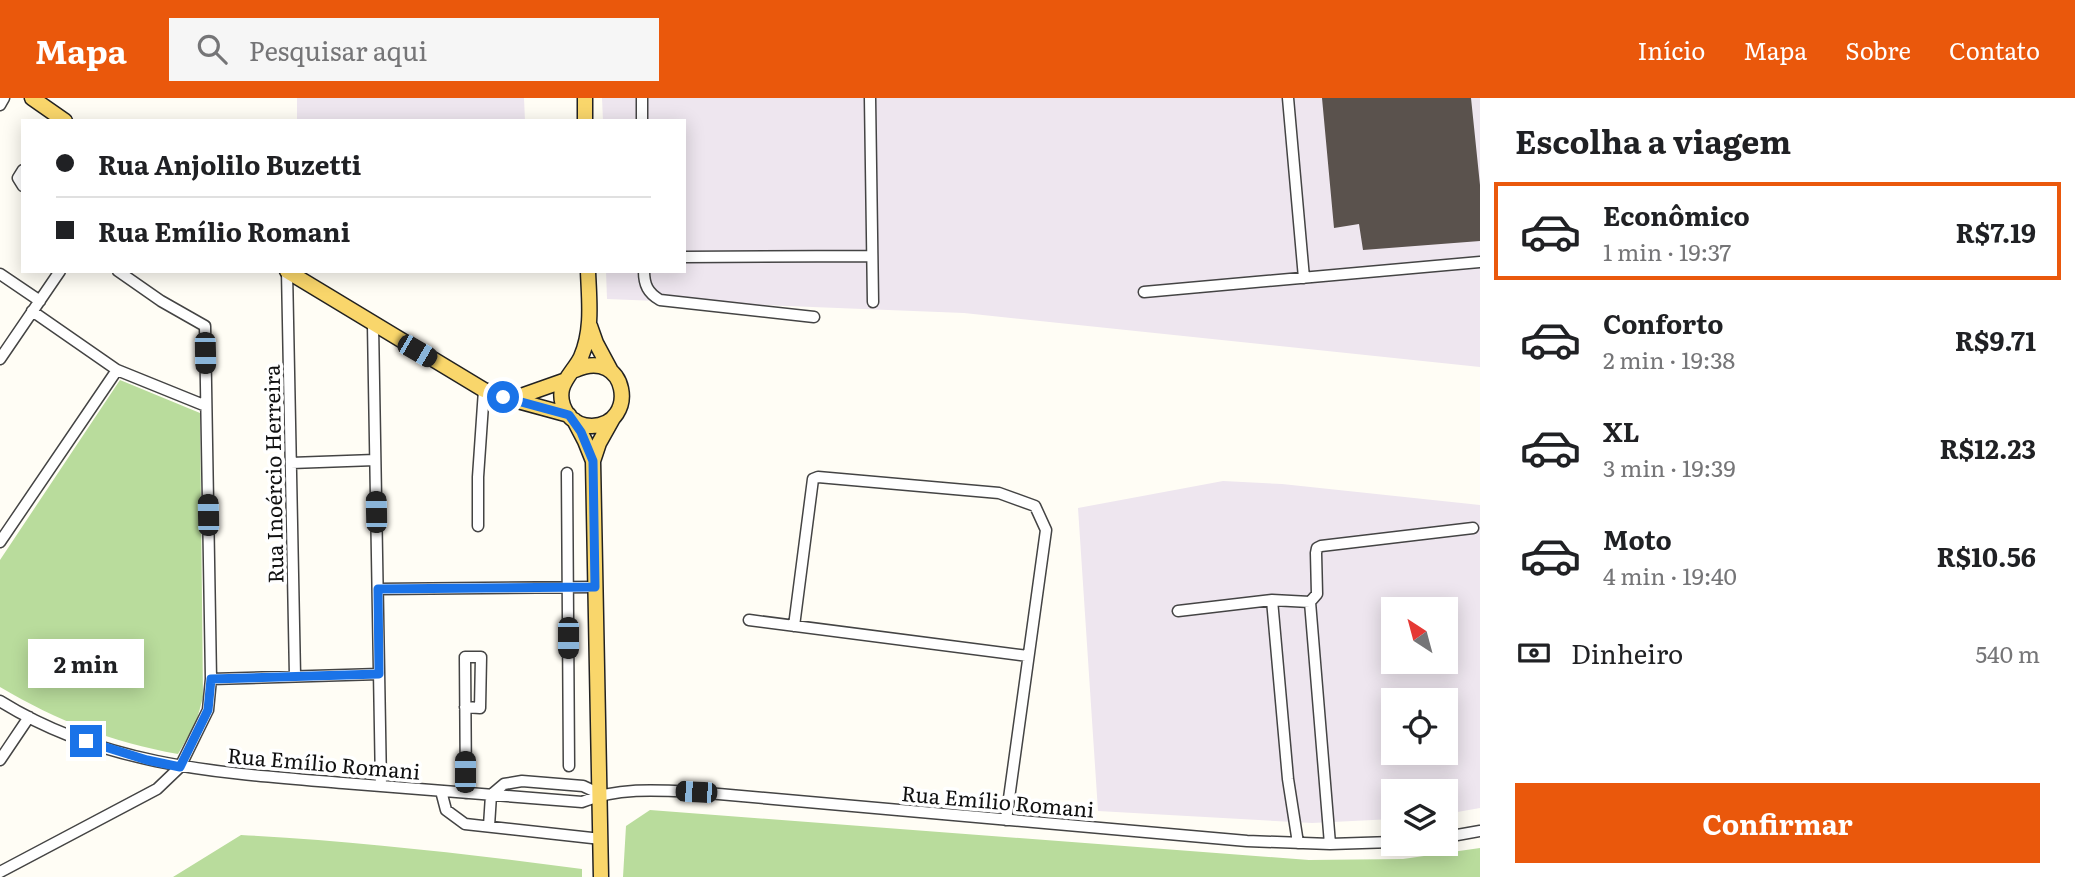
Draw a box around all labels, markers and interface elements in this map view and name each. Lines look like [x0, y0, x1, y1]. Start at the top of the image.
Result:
search box [169, 18, 659, 81]
text: Mapa [35, 25, 127, 74]
icon: search [193, 30, 231, 68]
text: Pesquisar aqui [249, 30, 427, 69]
text: Início [1638, 32, 1705, 67]
text: Mapa [1743, 32, 1807, 67]
text: Sobre [1845, 32, 1911, 67]
text: Contato [1949, 32, 2040, 67]
text: Escolha a viagem [1515, 116, 1791, 164]
text: Rua Anjolilo Buzetti [98, 144, 361, 183]
text: Econômico [1603, 195, 1750, 234]
icon: car [1519, 200, 1582, 263]
text: Rua Emílio Romani [98, 211, 350, 250]
text: R$7.19 [1955, 212, 2036, 251]
text: 1 min · 19:37 [1603, 234, 1731, 268]
text: Conforto [1603, 303, 1723, 342]
icon: car [1519, 308, 1582, 371]
text: R$9.71 [1955, 320, 2036, 359]
car [394, 331, 441, 371]
car [195, 332, 216, 374]
text: 2 min · 19:38 [1603, 342, 1735, 376]
street label: Rua Inoércio Herreira [255, 364, 289, 584]
route start [487, 381, 519, 413]
text: XL [1603, 411, 1640, 450]
icon: car [1519, 416, 1582, 479]
text: R$12.23 [1939, 428, 2036, 467]
text: 3 min · 19:39 [1603, 450, 1735, 484]
car [366, 491, 387, 533]
car [198, 494, 219, 536]
text: Moto [1603, 519, 1672, 558]
icon: car [1519, 524, 1582, 587]
text: R$10.56 [1936, 536, 2036, 575]
text: 4 min · 19:40 [1603, 558, 1737, 592]
north arrow [1381, 597, 1458, 674]
map controls [1381, 597, 1458, 856]
car [558, 617, 579, 659]
text: Dinheiro [1571, 633, 1683, 672]
icon: cash [1515, 634, 1553, 672]
text: 540 m [1975, 636, 2040, 670]
callout: 2 min [28, 640, 144, 688]
text: 2 min [54, 646, 118, 680]
button: locate [1381, 688, 1458, 765]
route end [70, 725, 102, 757]
street label: Rua Emílio Romani [226, 738, 422, 786]
car [455, 751, 476, 793]
street label: Rua Emílio Romani [900, 776, 1096, 824]
button: layers [1381, 779, 1458, 856]
car [675, 780, 718, 804]
button: Confirmar [1515, 783, 2040, 863]

